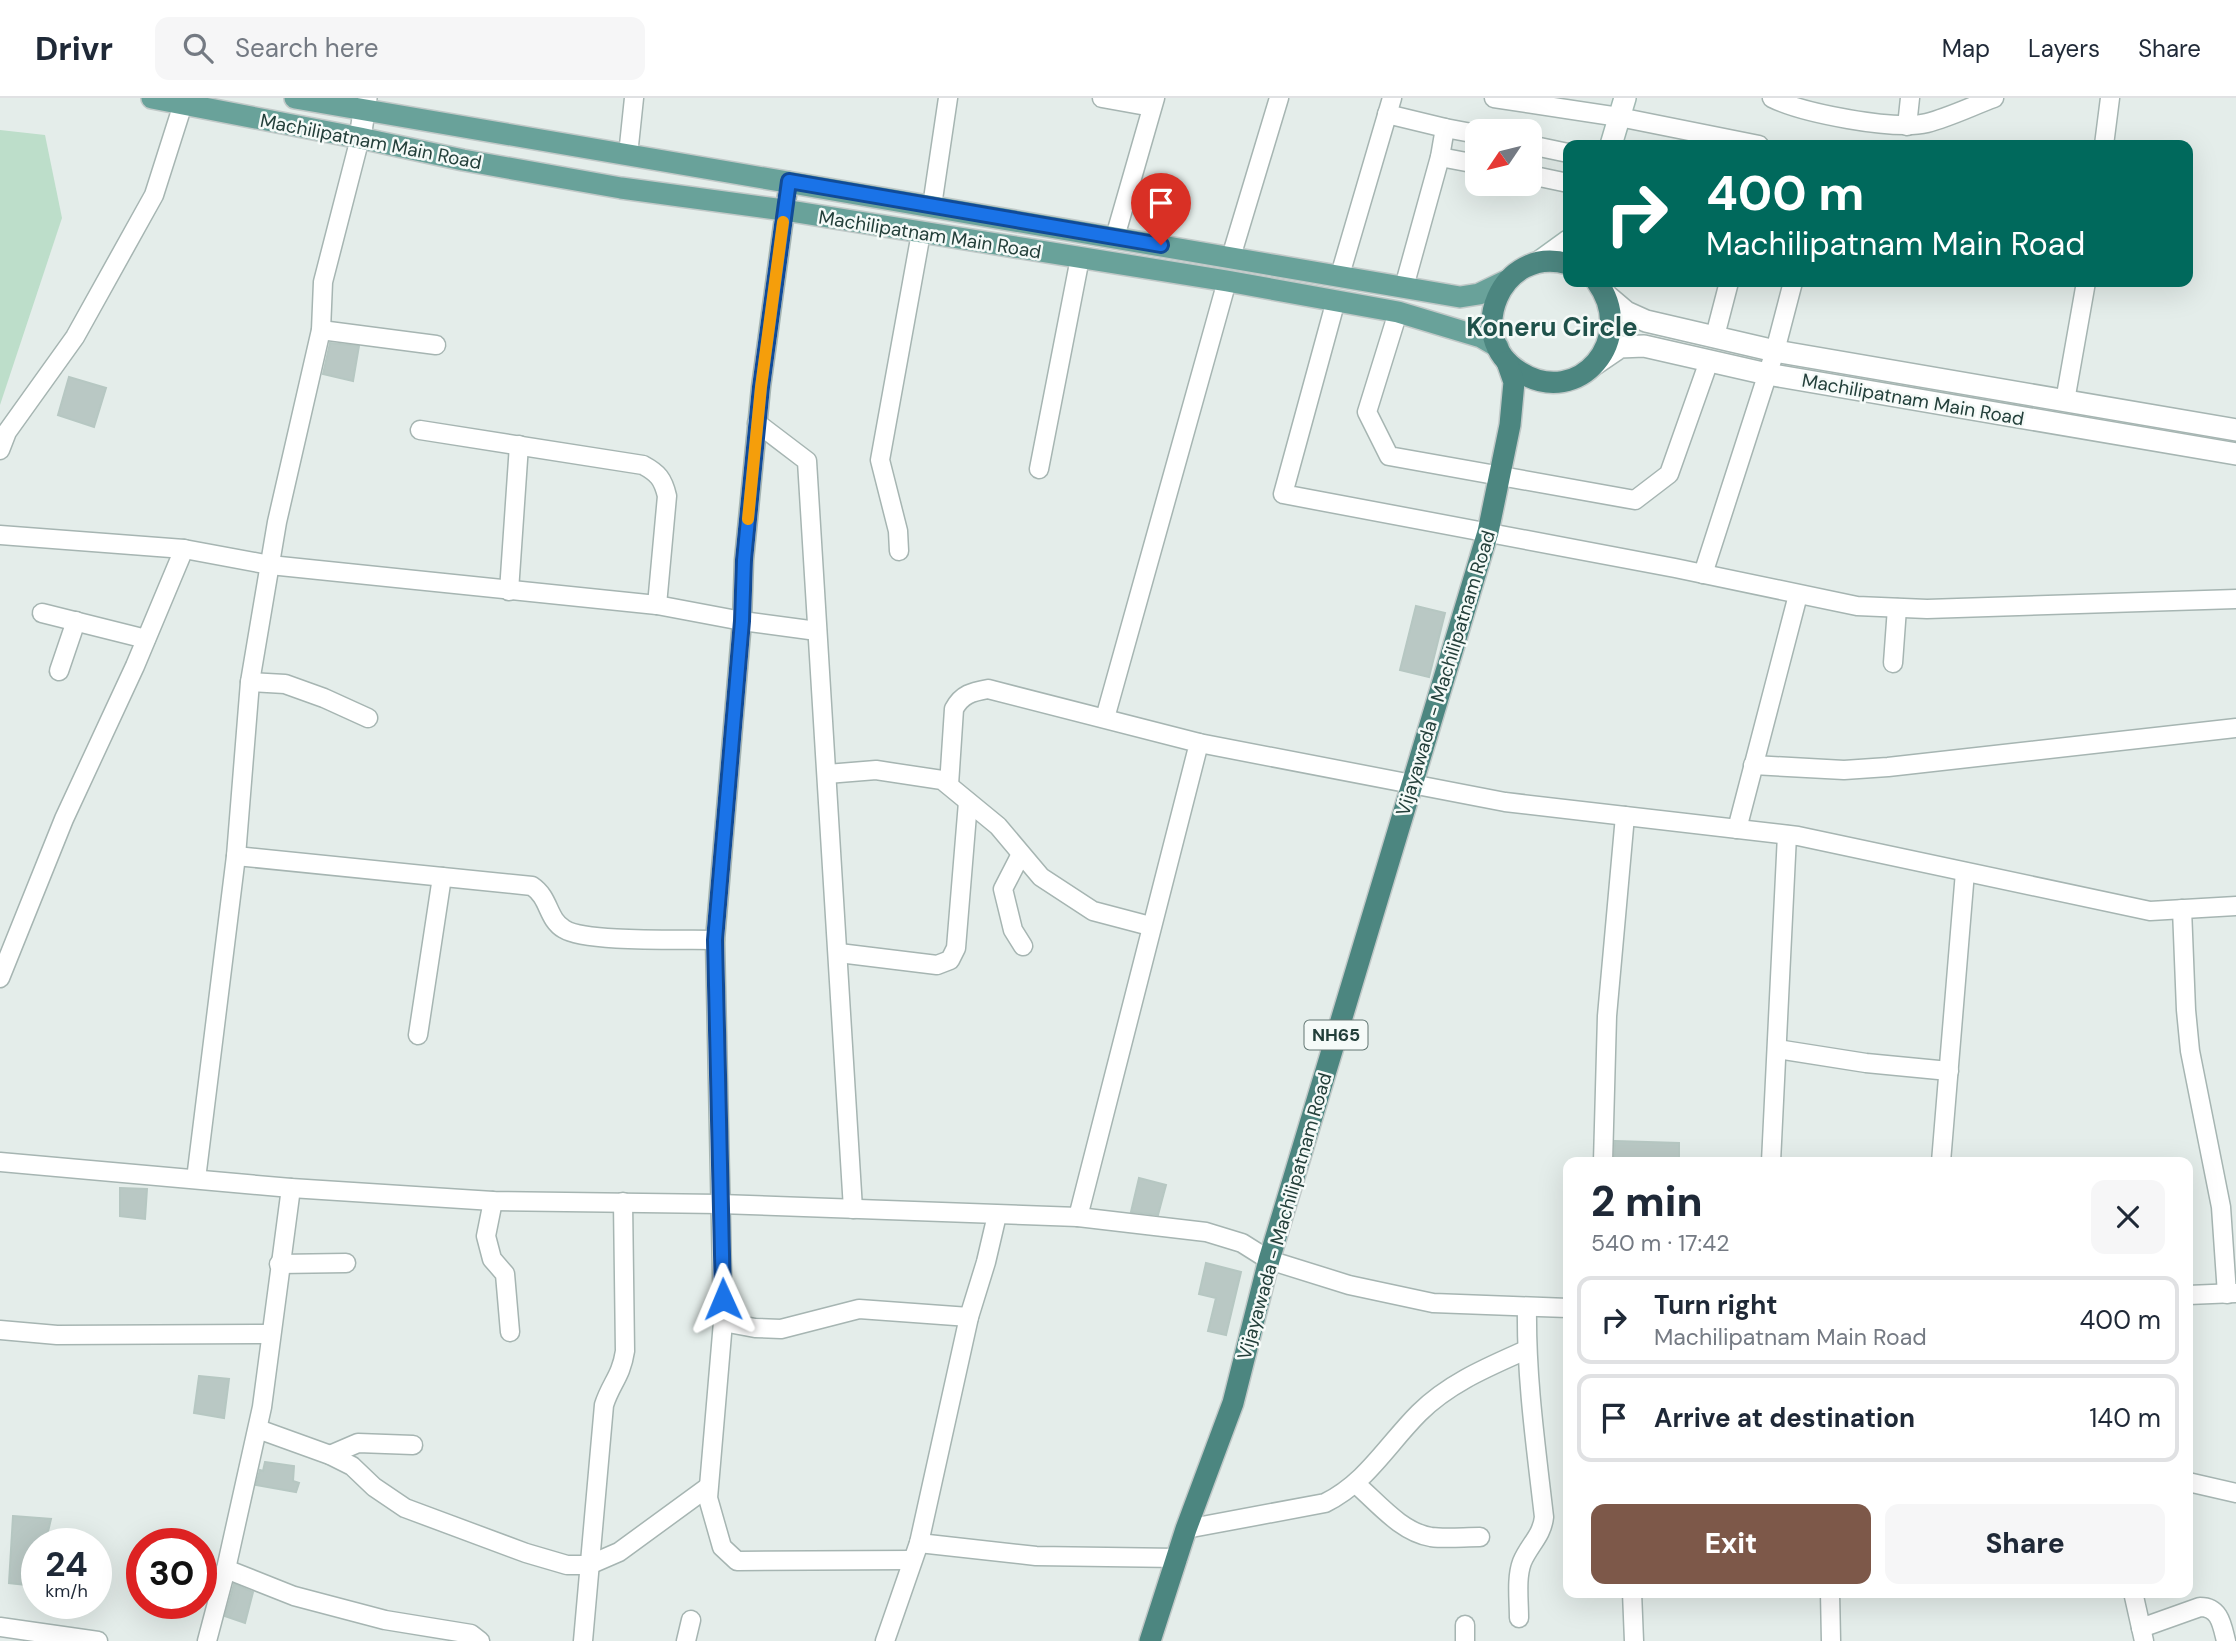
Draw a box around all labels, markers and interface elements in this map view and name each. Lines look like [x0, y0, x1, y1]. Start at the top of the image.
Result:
search box [155, 17, 645, 80]
text: Drivr [35, 27, 113, 70]
icon: search [179, 29, 217, 67]
text: Search here [235, 31, 378, 65]
text: Map [1942, 33, 1990, 64]
text: Layers [2028, 33, 2100, 64]
text: Share [2138, 33, 2201, 64]
street label: Machilipatnam Main Road [258, 108, 484, 175]
north arrow [1465, 119, 1542, 196]
map controls [1465, 119, 1542, 196]
text: 400 m [1706, 161, 1864, 225]
icon: right [1591, 168, 1682, 259]
pin [1131, 173, 1191, 245]
icon: arrive [1142, 184, 1180, 222]
street label: Machilipatnam Main Road [817, 205, 1043, 264]
text: Machilipatnam Main Road [1706, 223, 2085, 265]
district label: Koneru Circle [1466, 310, 1638, 344]
street label: Machilipatnam Main Road [1800, 368, 2026, 431]
street label: Vijayawada - Machilipatnam Road [1390, 527, 1501, 819]
road number: NH65 [1304, 1020, 1368, 1050]
street label: Vijayawada - Machilipatnam Road [1231, 1070, 1338, 1363]
text: 2 min [1591, 1174, 1702, 1229]
button: close [2091, 1180, 2165, 1254]
text: 540 m · 17:42 [1591, 1228, 1729, 1258]
position arrow [686, 1262, 760, 1336]
text: Turn right [1654, 1288, 1778, 1322]
icon: right [1595, 1301, 1633, 1339]
text: 400 m [2080, 1303, 2161, 1337]
text: Machilipatnam Main Road [1654, 1322, 1927, 1352]
icon: arrive [1595, 1399, 1633, 1437]
text: Arrive at destination [1654, 1401, 1915, 1435]
text: 140 m [2089, 1401, 2161, 1435]
button: Exit [1591, 1504, 1871, 1584]
button: Share [1885, 1504, 2165, 1584]
speed limit sign: 30 [126, 1528, 217, 1619]
text: 24 [45, 1541, 88, 1587]
text: km/h [45, 1579, 88, 1603]

